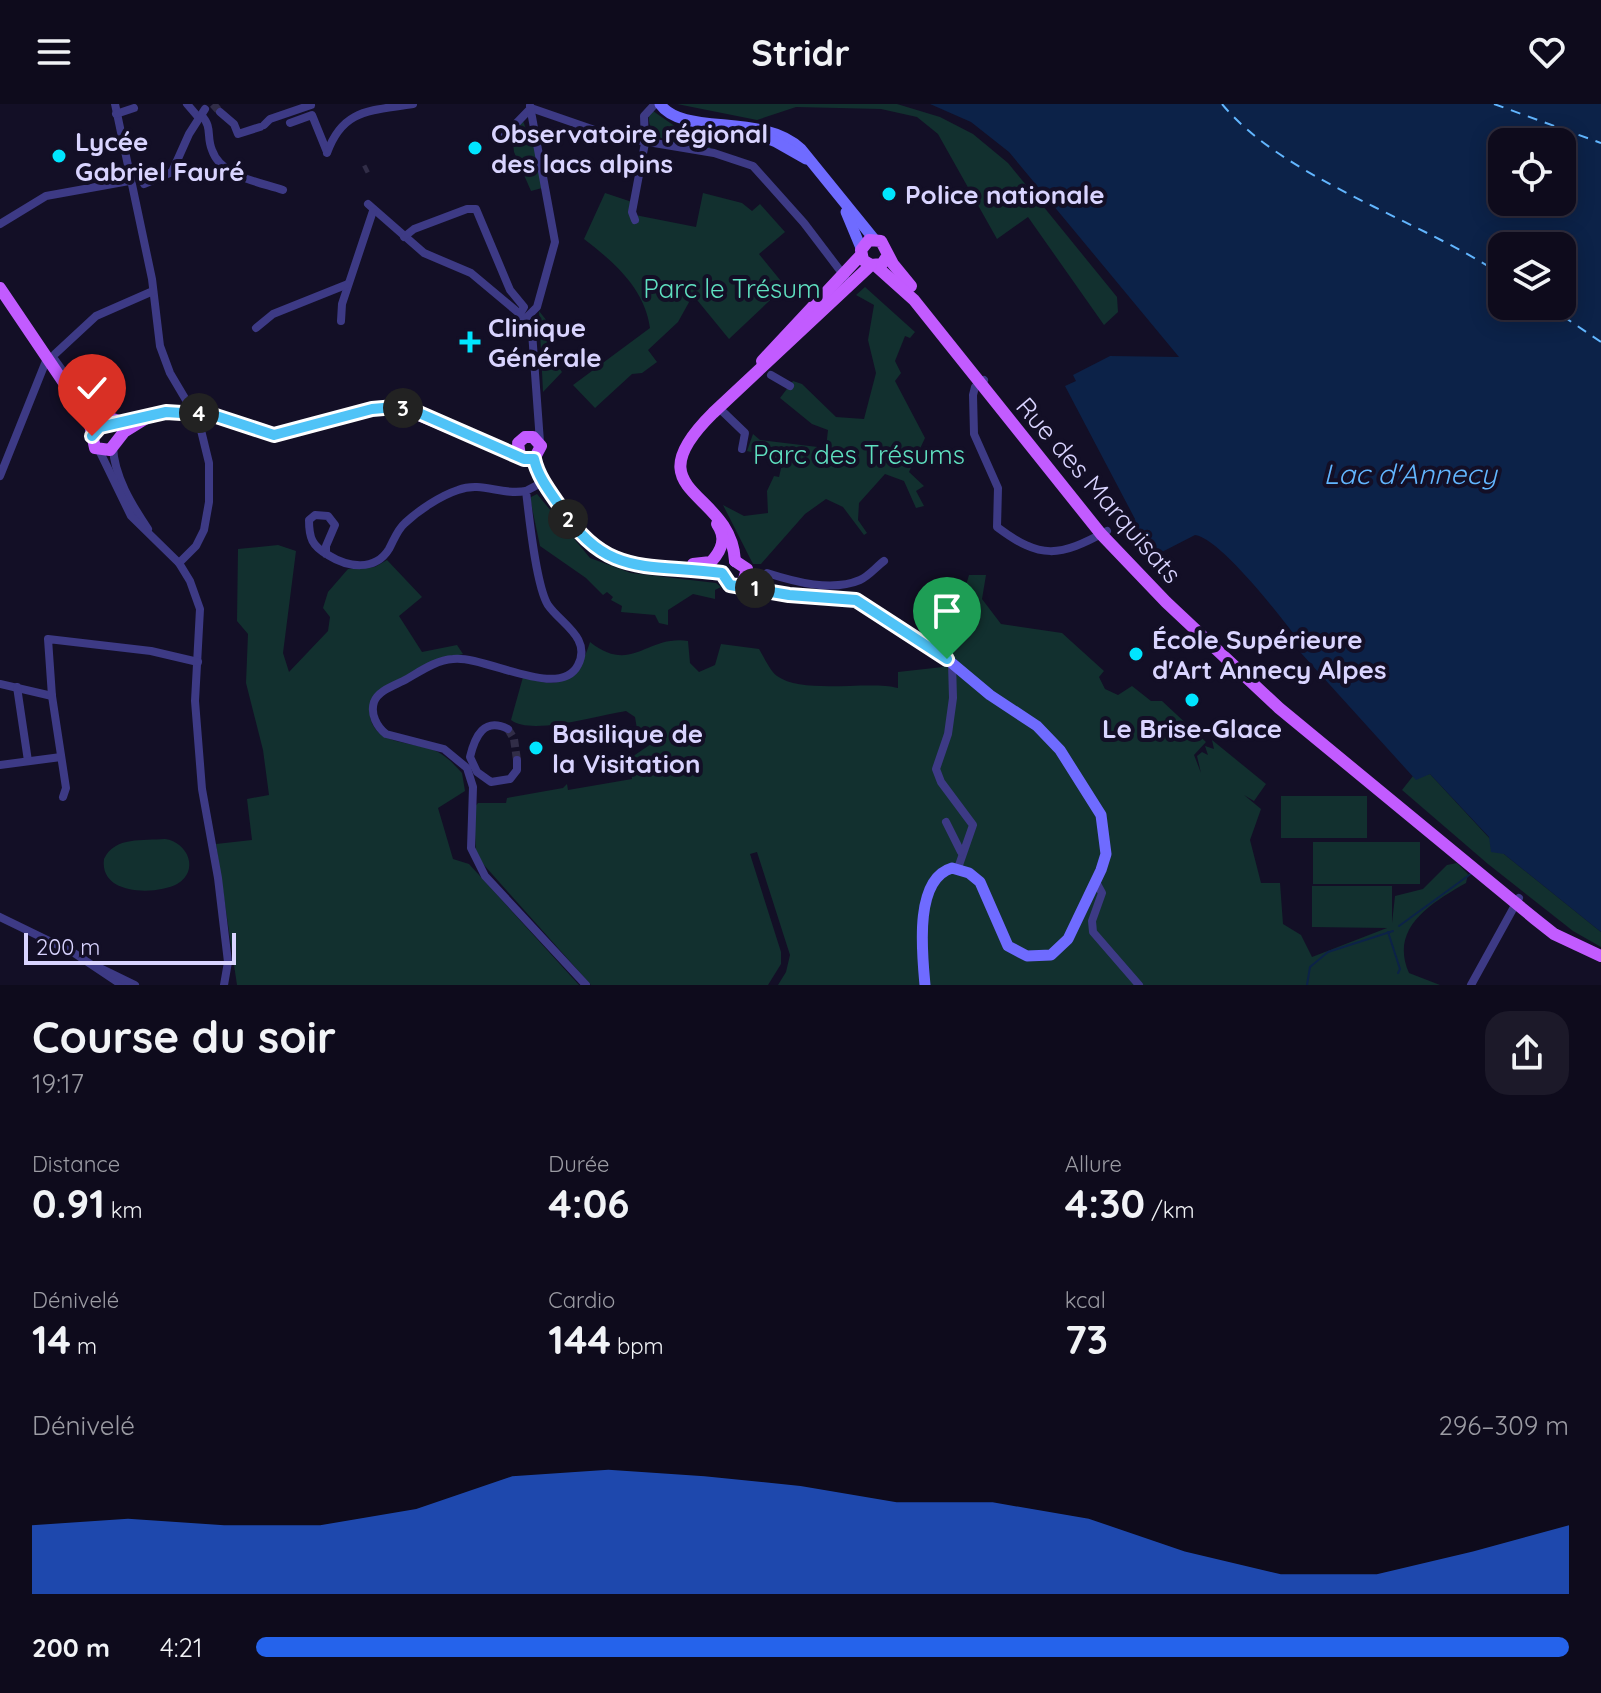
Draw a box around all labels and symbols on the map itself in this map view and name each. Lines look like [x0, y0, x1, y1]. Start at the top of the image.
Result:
place label: Observatoire régional des lacs alpins [491, 117, 768, 180]
place label: Lycée Gabriel Fauré [75, 125, 245, 188]
marker: Observatoire régional des lacs alpins [466, 139, 484, 157]
marker: Lycée Gabriel Fauré [50, 147, 68, 165]
place label: Police nationale [905, 178, 1105, 211]
marker: Police nationale [880, 185, 898, 203]
park label: Parc le Trésum [643, 272, 821, 305]
place label: Clinique Générale [488, 311, 602, 374]
marker: Clinique Générale [459, 331, 481, 353]
pin [58, 354, 126, 436]
pin: 3 [383, 388, 423, 428]
street label: Rue des Marquisats [1009, 390, 1189, 590]
pin: 4 [179, 393, 219, 433]
park label: Parc des Trésums [753, 438, 965, 471]
water label: Lac d'Annecy [1323, 456, 1499, 491]
pin: 2 [548, 499, 588, 539]
pin: 1 [735, 568, 775, 608]
pin [913, 577, 981, 659]
place label: École Supérieure d'Art Annecy Alpes [1152, 623, 1387, 686]
marker: École Supérieure d'Art Annecy Alpes [1127, 645, 1145, 663]
marker: Le Brise-Glace [1183, 691, 1201, 709]
place label: Le Brise-Glace [1102, 712, 1282, 745]
place label: Basilique de la Visitation [552, 717, 703, 780]
marker: Basilique de la Visitation [527, 739, 545, 757]
scale bar [24, 929, 236, 965]

